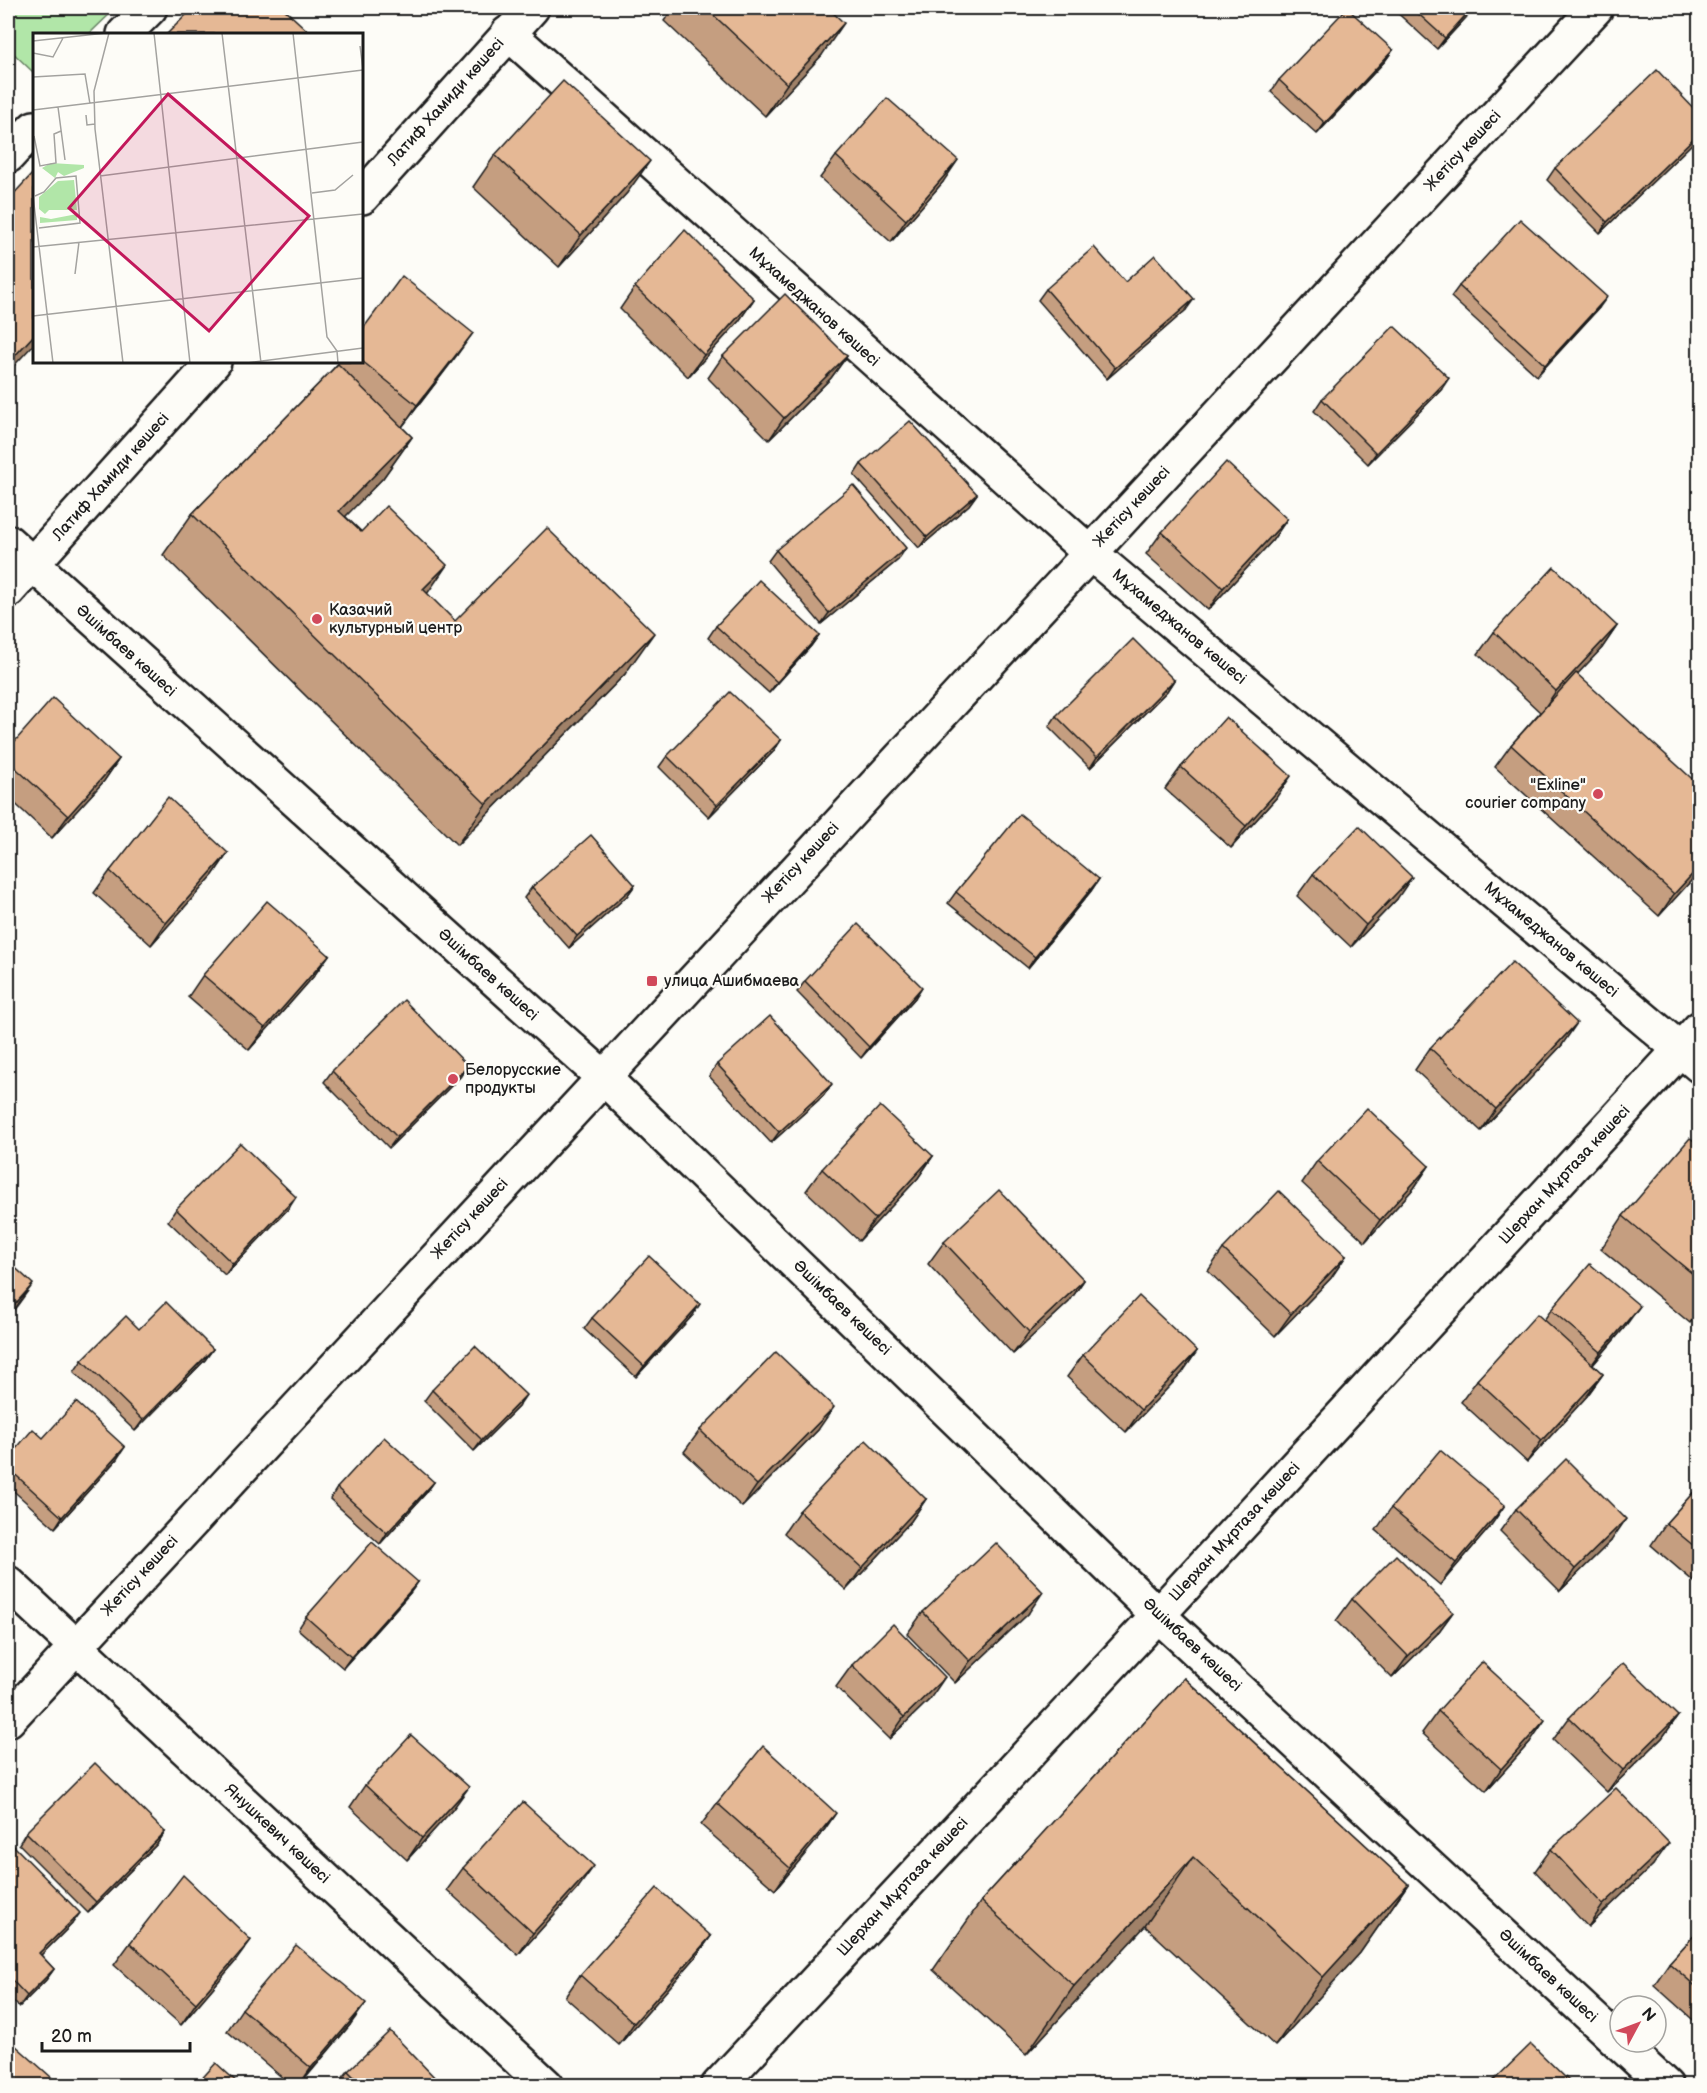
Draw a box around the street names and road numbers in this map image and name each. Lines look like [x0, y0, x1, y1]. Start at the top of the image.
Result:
street label: Латиф Хамиди көшесі [383, 34, 508, 171]
street label: Жетісу көшесі [1421, 106, 1505, 196]
street label: Мұхамеджанов көшесі [745, 243, 883, 371]
street label: Латиф Хамиди көшесі [48, 409, 173, 546]
street label: Жетісу көшесі [1090, 462, 1174, 552]
street label: Мұхамеджанов көшесі [1108, 565, 1250, 689]
street label: Әшімбаев көшесі [72, 601, 180, 701]
street label: Жетісу көшесі [759, 818, 843, 908]
street label: Мұхамеджанов көшесі [1480, 878, 1622, 1002]
street label: Әшімбаев көшесі [434, 925, 542, 1025]
street label: Шерхан Мұртаза көшесі [1496, 1102, 1634, 1248]
street label: Жетісу көшесі [428, 1174, 512, 1264]
street label: Әшімбаев көшесі [789, 1256, 895, 1360]
street label: Шерхан Мұртаза көшесі [1166, 1459, 1304, 1605]
street label: Жетісу көшесі [98, 1531, 182, 1621]
street label: Әшімбаев көшесі [1138, 1594, 1246, 1696]
street label: Янушкевич көшесі [220, 1780, 334, 1888]
street label: Шерхан Мұртаза көшесі [834, 1814, 972, 1960]
street label: Әшімбаев көшесі [1494, 1925, 1602, 2027]

